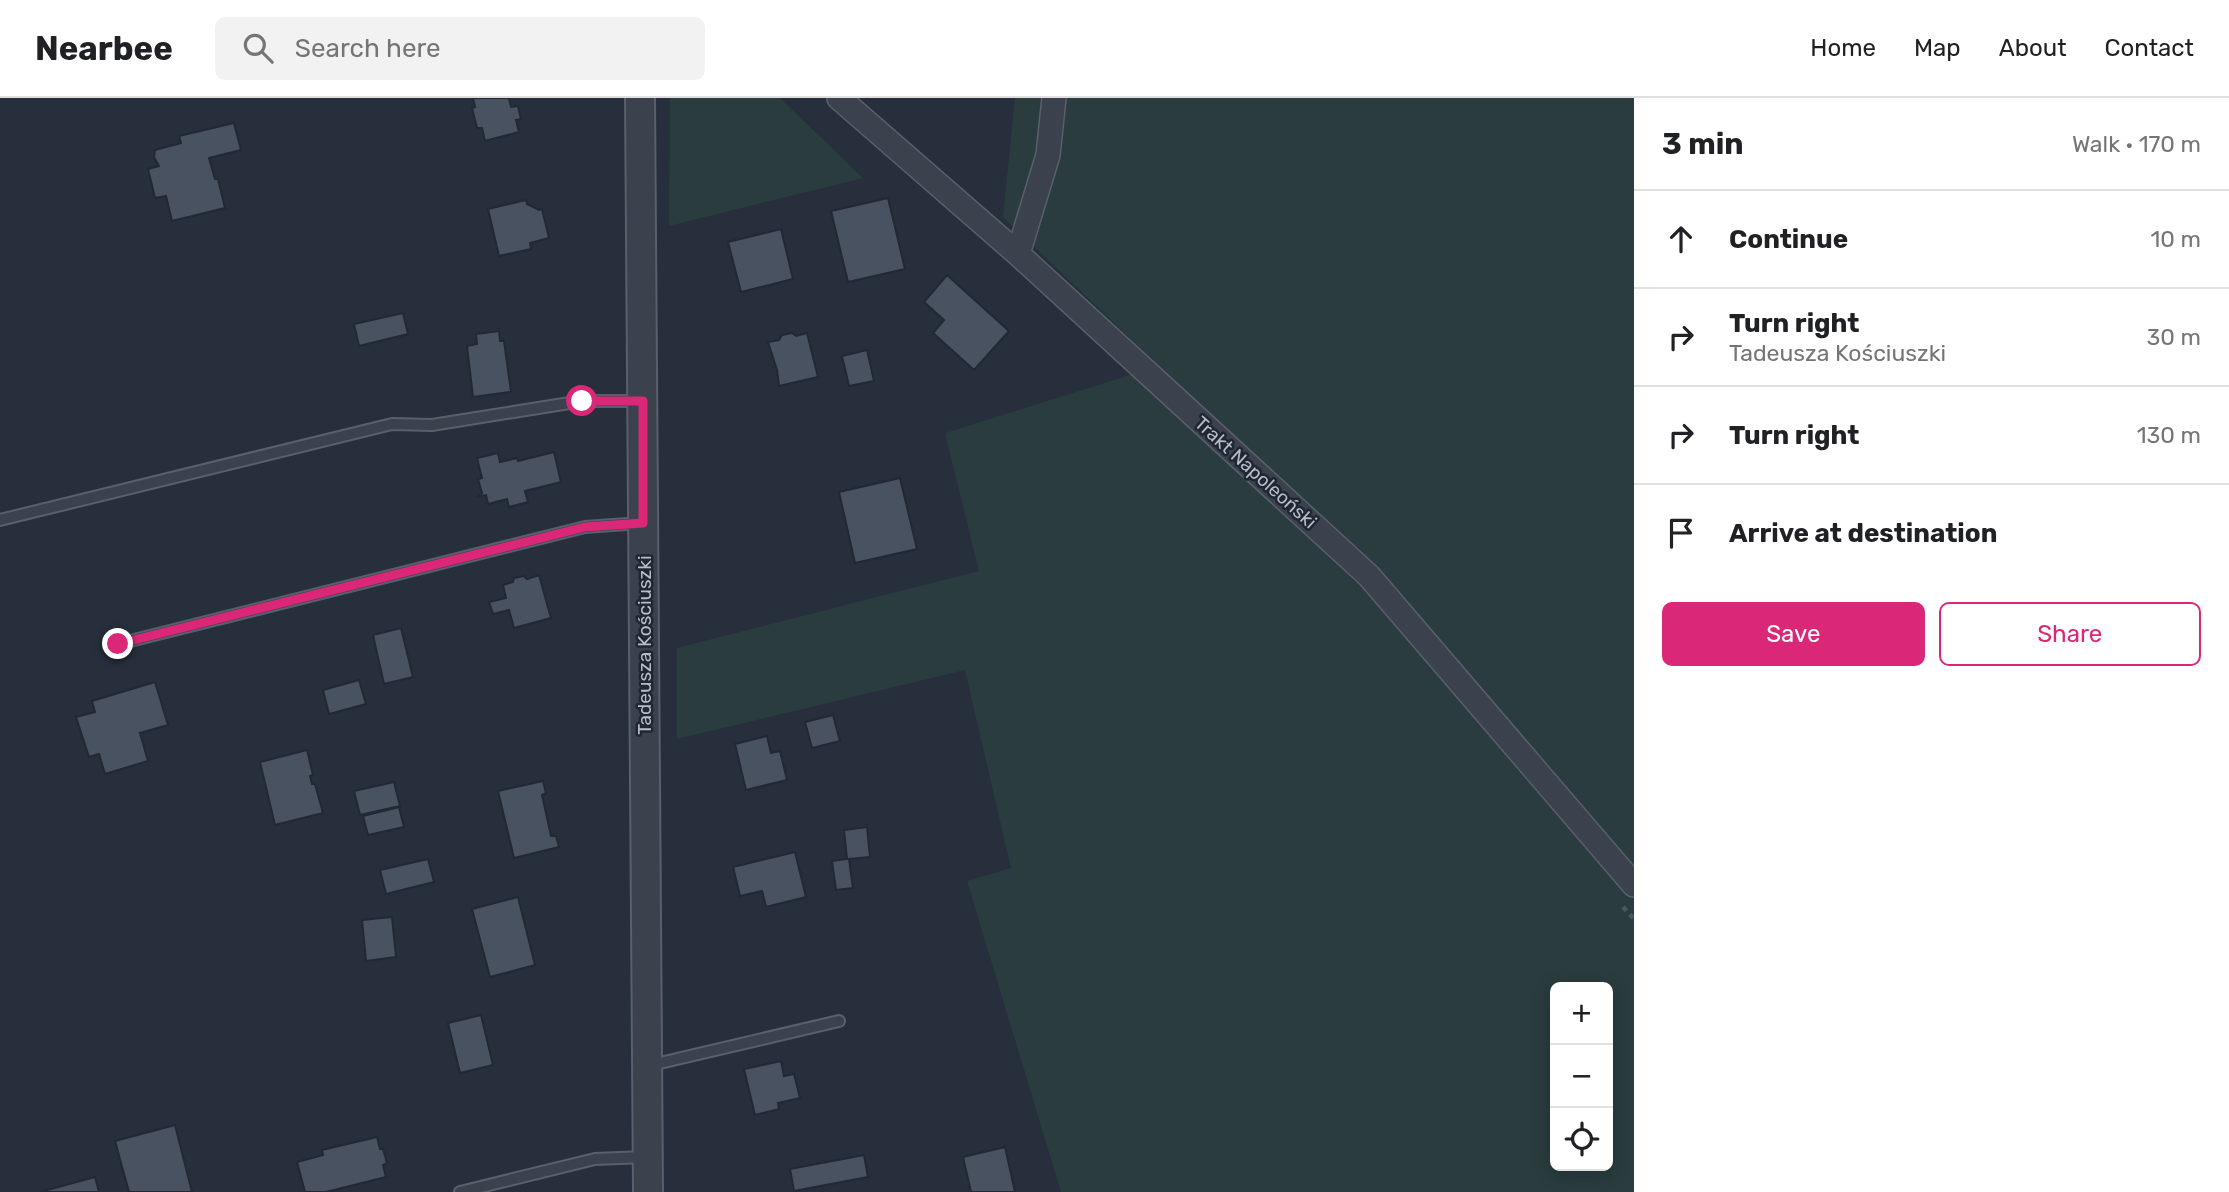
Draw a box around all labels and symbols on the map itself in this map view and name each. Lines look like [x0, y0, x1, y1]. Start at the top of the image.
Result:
route start [566, 385, 597, 416]
street label: Trakt Napoleoński [1190, 411, 1322, 533]
street label: Tadeusza Kościuszki [633, 555, 656, 735]
route end [102, 628, 133, 659]

